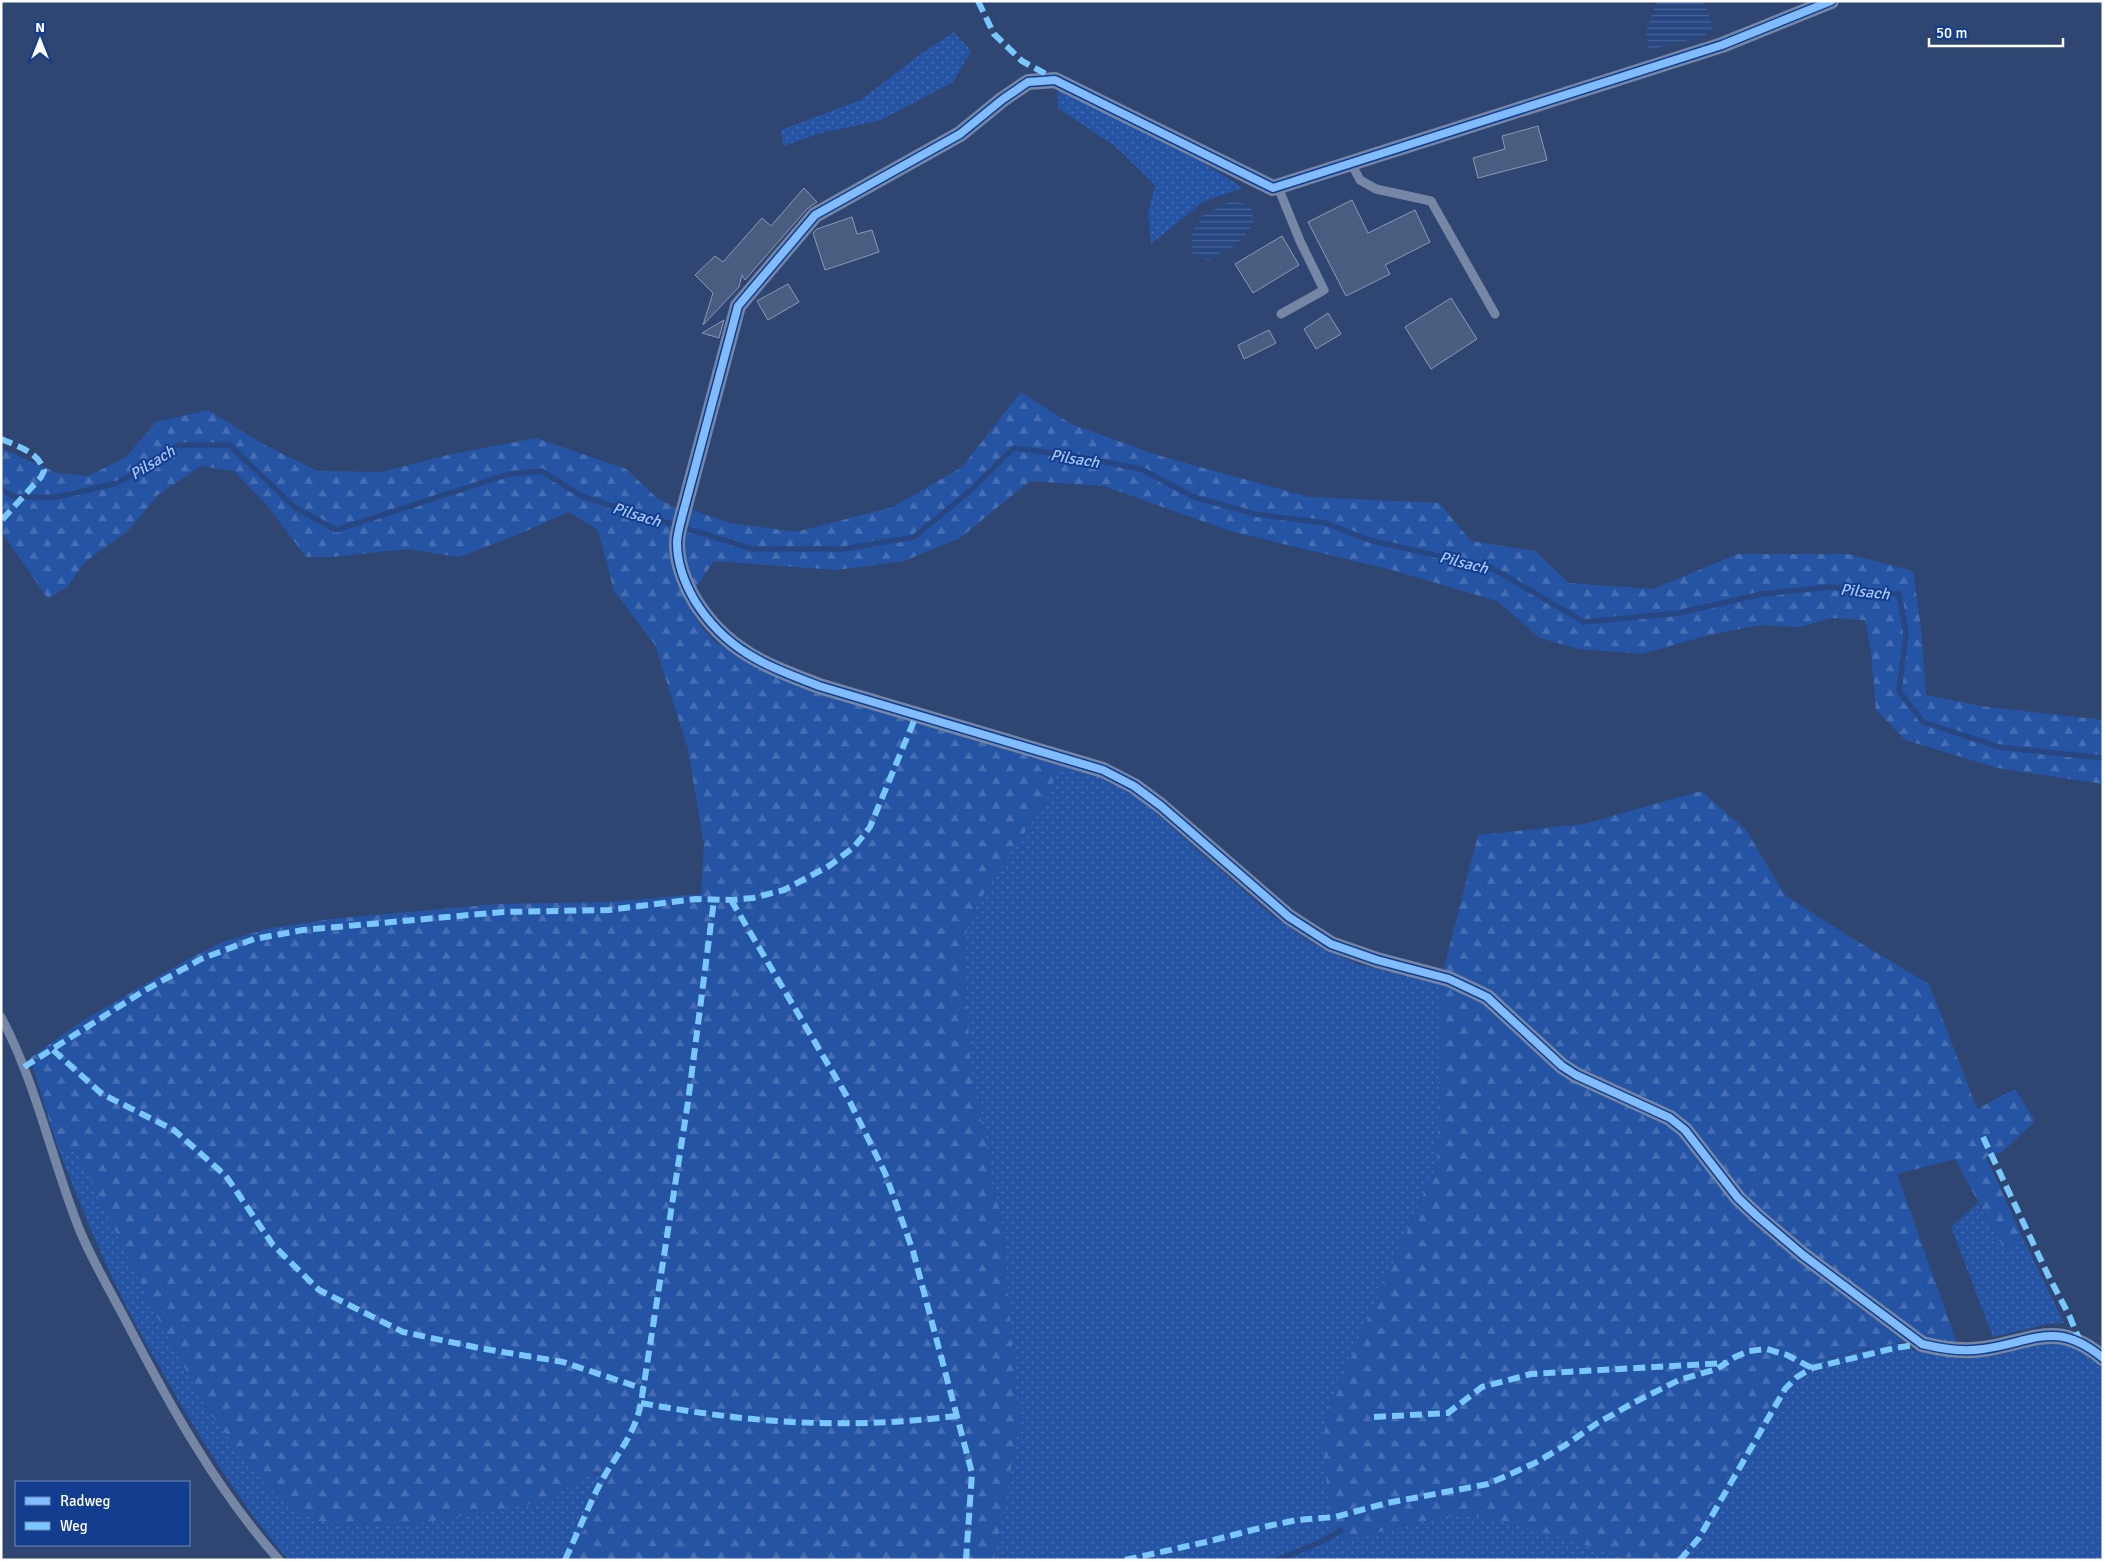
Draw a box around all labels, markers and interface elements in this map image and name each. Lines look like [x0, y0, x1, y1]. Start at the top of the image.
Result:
north arrow [15, 15, 65, 65]
scale bar [1929, 15, 2063, 47]
text: N [35, 19, 45, 36]
text: 50 m [1936, 24, 1967, 42]
water label: Pilsach [126, 441, 180, 484]
water label: Pilsach [1049, 445, 1102, 473]
water label: Pilsach [610, 498, 664, 532]
water label: Pilsach [1437, 547, 1491, 579]
water label: Pilsach [1839, 579, 1892, 605]
legend [15, 1481, 190, 1546]
text: Radweg [60, 1492, 111, 1510]
text: Weg [60, 1517, 88, 1535]

